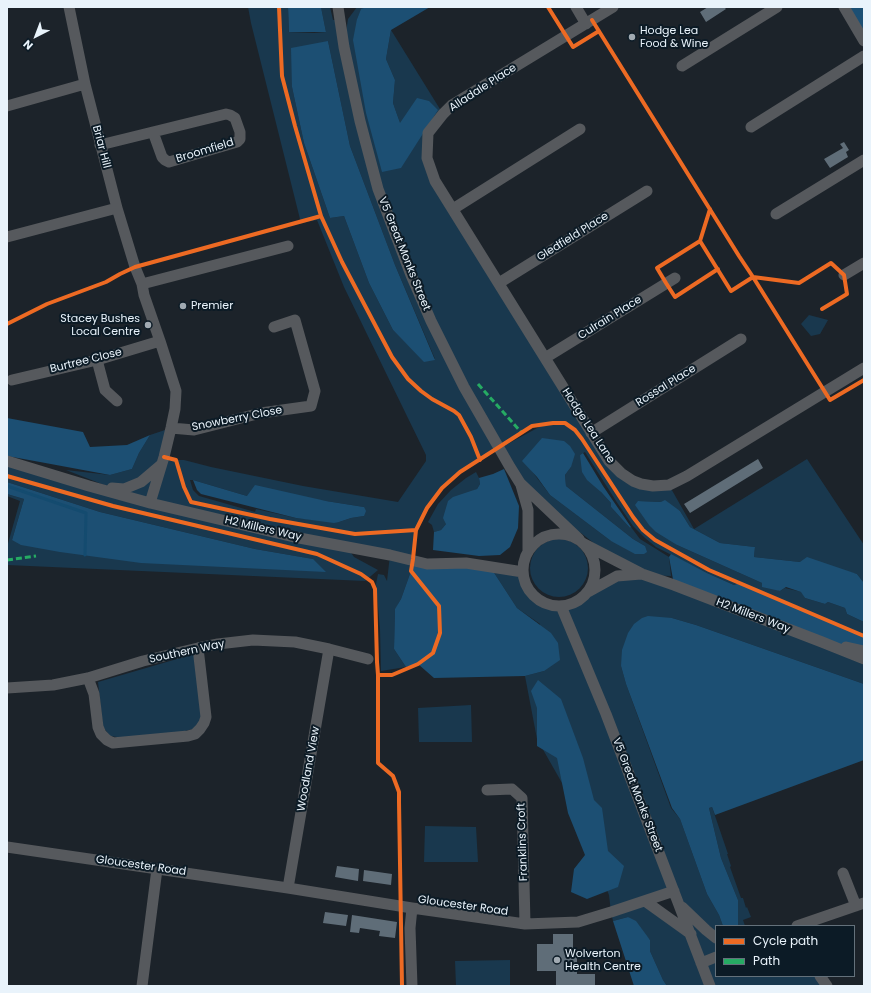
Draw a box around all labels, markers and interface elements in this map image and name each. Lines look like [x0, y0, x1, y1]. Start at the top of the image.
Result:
north arrow [16, 16, 56, 56]
place label: Hodge Lea Food & Wine [640, 24, 708, 50]
marker: Hodge Lea Food & Wine [627, 32, 637, 42]
text: N [20, 36, 36, 54]
street label: Alladale Place [447, 61, 519, 115]
street label: Briar Hill [89, 124, 113, 170]
street label: Broomfield [175, 136, 235, 166]
street label: V5 Great Monks Street [375, 195, 433, 313]
street label: Gledfield Place [535, 210, 611, 264]
street label: Culrain Place [576, 293, 644, 343]
place label: Premier [191, 299, 233, 313]
marker: Premier [178, 301, 188, 311]
place label: Stacey Bushes Local Centre [60, 312, 140, 338]
marker: Stacey Bushes Local Centre [143, 320, 153, 330]
street label: Burtree Close [49, 346, 123, 376]
street label: Rossal Place [634, 362, 698, 410]
street label: Hodge Lea Lane [559, 386, 617, 466]
street label: Snowberry Close [191, 404, 283, 434]
street label: H2 Millers Way [223, 514, 303, 544]
street label: H2 Millers Way [714, 596, 792, 636]
street label: Southern Way [148, 638, 226, 666]
street label: Woodland View [295, 726, 323, 812]
street label: V5 Great Monks Street [609, 736, 665, 854]
street label: Franklins Croft [515, 803, 531, 881]
street label: Gloucester Road [95, 853, 187, 879]
street label: Gloucester Road [417, 893, 509, 919]
legend [715, 925, 855, 977]
text: Cycle path [753, 932, 818, 949]
place label: Wolverton Health Centre [565, 947, 641, 973]
text: Path [753, 952, 780, 969]
marker: Wolverton Health Centre [552, 955, 562, 965]

